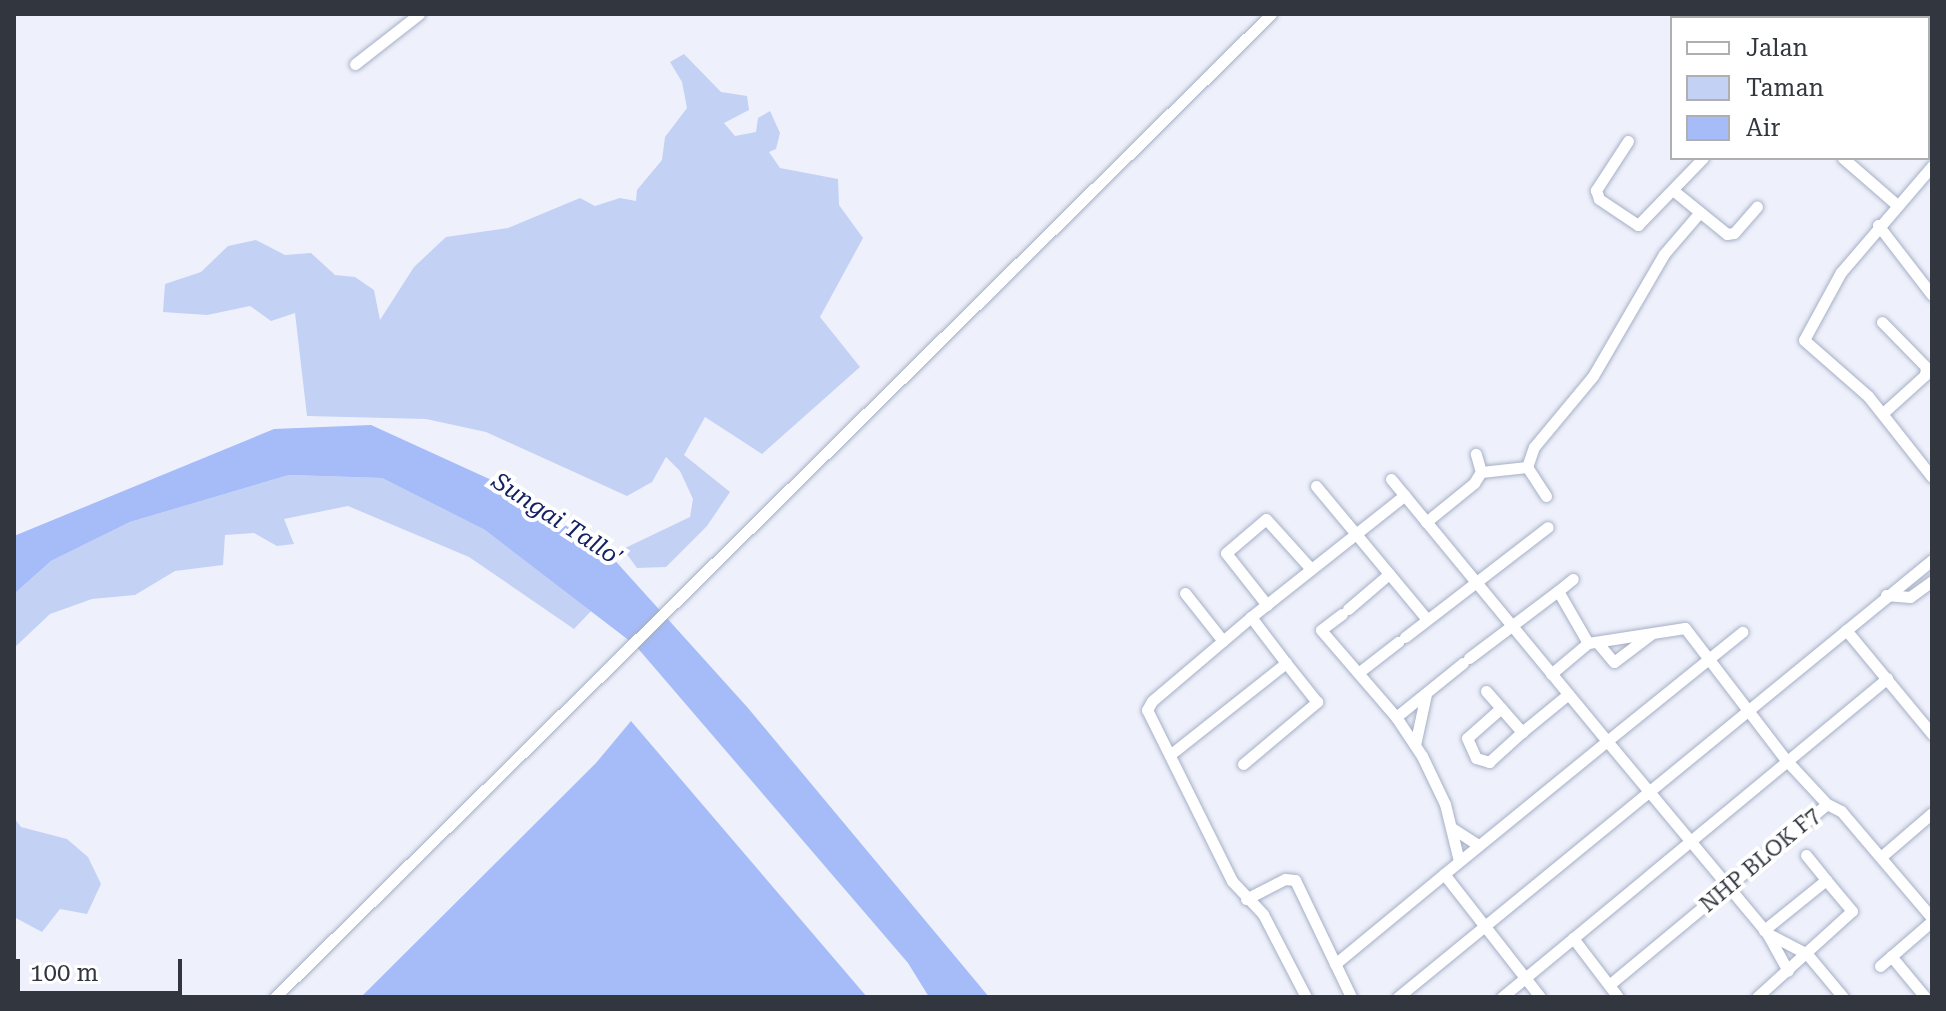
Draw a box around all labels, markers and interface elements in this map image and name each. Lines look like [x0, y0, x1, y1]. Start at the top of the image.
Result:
legend [1670, 16, 1930, 160]
text: Jalan [1746, 34, 1808, 62]
text: Taman [1746, 74, 1824, 102]
text: Air [1746, 114, 1780, 142]
water label: Sungai Tallo' [486, 467, 628, 573]
street label: NHP BLOK F7 [1695, 802, 1825, 918]
scale bar [20, 943, 186, 993]
text: 100 m [30, 959, 98, 987]

